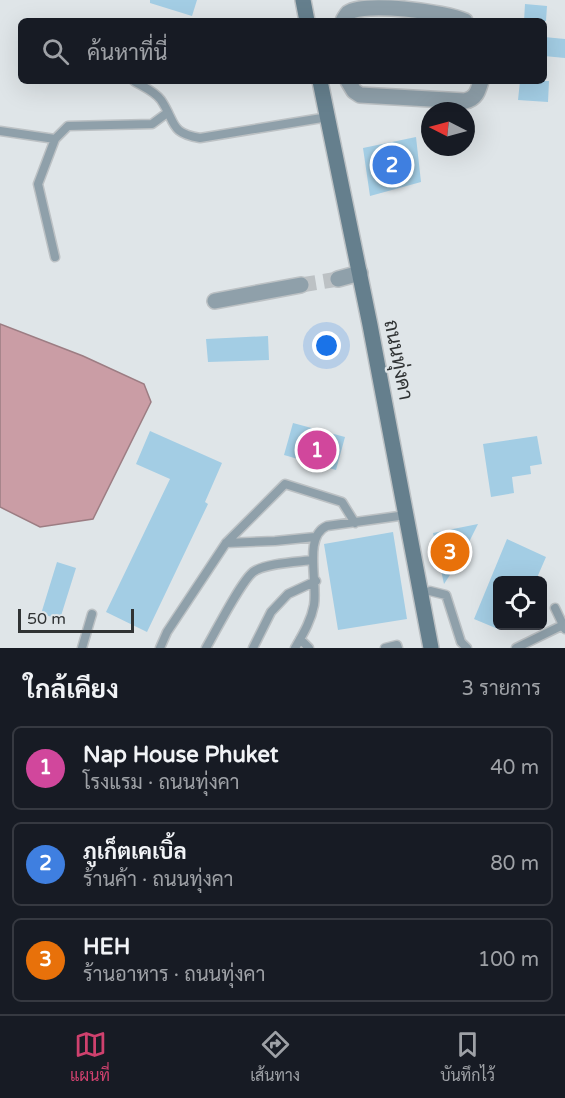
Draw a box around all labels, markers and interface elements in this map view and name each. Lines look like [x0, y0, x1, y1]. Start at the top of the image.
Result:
search box [18, 18, 547, 84]
icon: search [39, 35, 72, 68]
text: ค้นหาที่นี่ [87, 40, 167, 66]
north arrow [421, 102, 475, 156]
pin: 2 [372, 142, 412, 188]
street label: ถนนทุ่งคา [378, 318, 418, 402]
your location [312, 331, 341, 360]
pin: 1 [298, 428, 336, 472]
pin: 3 [430, 530, 470, 574]
map controls [493, 576, 547, 630]
button: locate [493, 576, 547, 630]
scale bar [18, 606, 134, 634]
text: 50 m [27, 609, 66, 629]
text: ใกล้เคียง [24, 674, 119, 705]
text: 3 รายการ [462, 677, 541, 701]
text: Nap House Phuket [83, 742, 278, 768]
text: 1 [39, 756, 52, 780]
text: 40 m [490, 756, 539, 780]
text: โรงแรม · ถนนทุ่งคา [83, 771, 240, 795]
text: ภูเก็ตเคเบิ้ล [83, 839, 187, 865]
text: 2 [39, 852, 52, 876]
text: 80 m [490, 852, 539, 876]
text: ร้านค้า · ถนนทุ่งคา [83, 868, 234, 892]
text: HEH [83, 934, 130, 960]
text: 3 [39, 948, 52, 972]
text: 100 m [478, 948, 539, 972]
text: ร้านอาหาร · ถนนทุ่งคา [83, 963, 265, 987]
tab: แผนที่ [70, 1028, 110, 1086]
tab: เส้นทาง [250, 1028, 300, 1086]
tab: บันทึกไว้ [440, 1028, 495, 1086]

